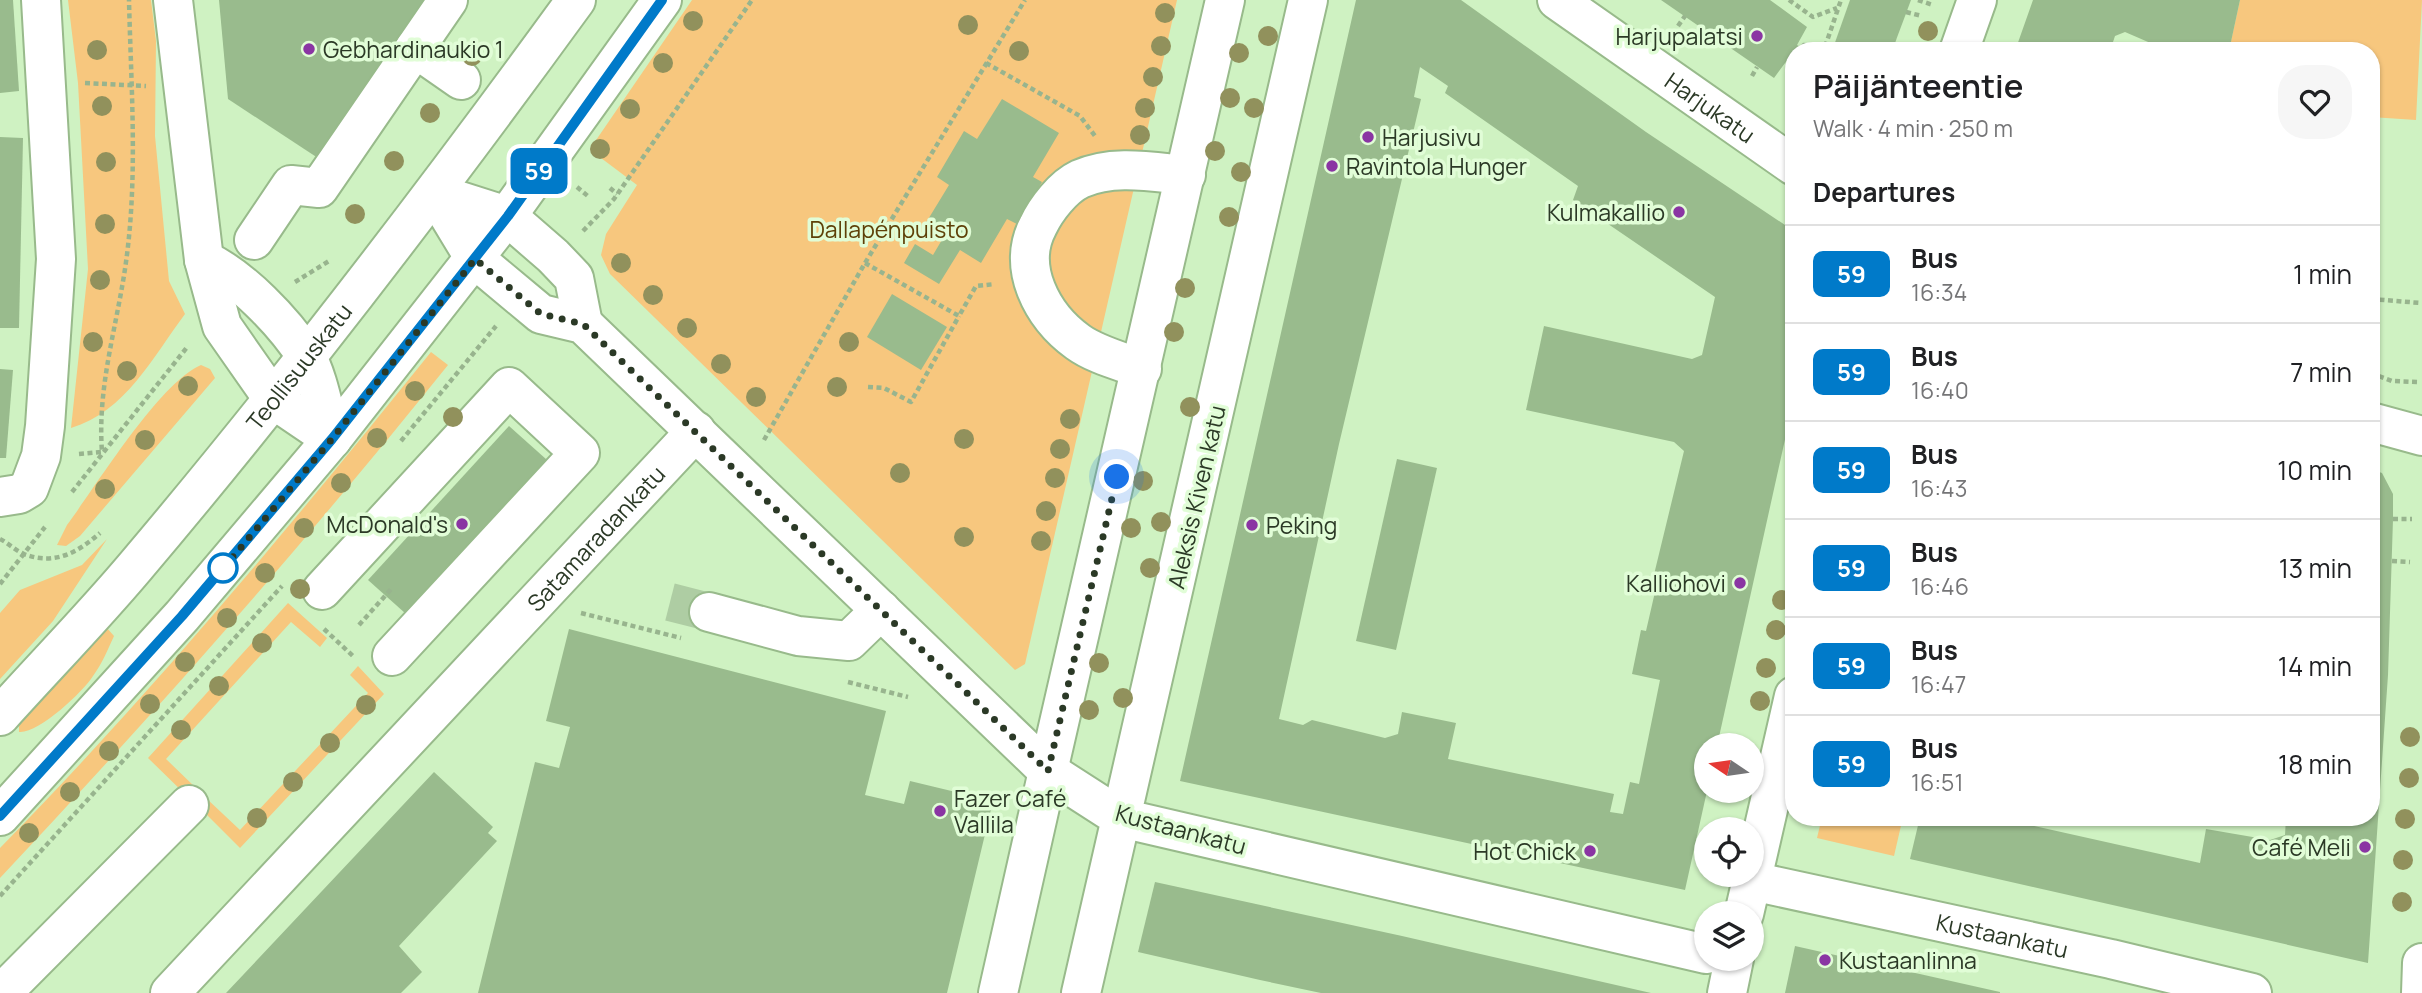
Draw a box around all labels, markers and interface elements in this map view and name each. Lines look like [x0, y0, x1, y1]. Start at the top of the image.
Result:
place label: Harjupalatsi [1616, 20, 1743, 52]
marker: Harjupalatsi [1749, 28, 1765, 44]
place label: Gebhardinaukio 1 [323, 33, 504, 65]
marker: Gebhardinaukio 1 [301, 41, 317, 57]
text: Päijänteentie [1813, 63, 2024, 108]
street label: Harjukatu [1659, 65, 1762, 150]
button: heart [2278, 65, 2352, 139]
text: Walk · 4 min · 250 m [1813, 112, 2013, 144]
place label: Harjusivu [1382, 121, 1481, 153]
marker: Harjusivu [1360, 129, 1376, 145]
line badge: 59 [508, 148, 570, 194]
place label: Ravintola Hunger [1346, 150, 1527, 182]
text: 59 [525, 154, 553, 187]
marker: Ravintola Hunger [1324, 158, 1340, 174]
text: Departures [1813, 174, 1955, 210]
place label: Kulmakallio [1547, 196, 1665, 228]
marker: Kulmakallio [1671, 204, 1687, 220]
park label: Dallapénpuisto [809, 213, 969, 245]
text: Bus [1911, 240, 1958, 276]
text: 1 min [2293, 256, 2352, 292]
text: 59 [1837, 257, 1866, 290]
text: 16:34 [1911, 276, 1967, 308]
street label: Teollisuuskatu [239, 296, 359, 437]
text: Bus [1911, 338, 1958, 374]
text: 7 min [2290, 354, 2352, 390]
text: 59 [1837, 355, 1866, 388]
text: 16:40 [1911, 374, 1969, 406]
street label: Aleksis Kiven katu [1159, 402, 1233, 592]
text: Bus [1911, 436, 1958, 472]
text: 10 min [2277, 452, 2352, 488]
text: 59 [1837, 453, 1866, 486]
street label: Satamaradankatu [519, 458, 672, 618]
your location [1099, 459, 1134, 494]
text: 16:43 [1911, 472, 1967, 504]
place label: McDonald's [326, 508, 448, 540]
place label: Peking [1266, 509, 1337, 541]
marker: McDonald's [454, 516, 470, 532]
marker: Peking [1244, 517, 1260, 533]
text: Bus [1911, 534, 1958, 570]
text: 13 min [2279, 550, 2352, 586]
text: 59 [1837, 551, 1866, 584]
unlabelled marker [208, 553, 238, 583]
place label: Kalliohovi [1626, 567, 1726, 599]
text: 16:46 [1911, 570, 1969, 602]
marker: Kalliohovi [1732, 575, 1748, 591]
text: Bus [1911, 632, 1958, 668]
text: 14 min [2278, 648, 2352, 684]
text: 59 [1837, 649, 1866, 682]
text: 16:47 [1911, 668, 1966, 700]
text: Bus [1911, 730, 1958, 766]
north arrow [1694, 733, 1764, 803]
map controls [1694, 733, 1764, 971]
text: 18 min [2278, 746, 2352, 782]
text: 59 [1837, 747, 1866, 780]
text: 16:51 [1911, 766, 1963, 798]
place label: Fazer Café Vallila [954, 782, 1066, 840]
street label: Kustaankatu [1112, 796, 1250, 862]
marker: Fazer Café Vallila [932, 803, 948, 819]
button: locate [1694, 817, 1764, 887]
place label: Café Meli [2252, 831, 2351, 863]
place label: Hot Chick [1473, 835, 1577, 867]
marker: Café Meli [2357, 839, 2373, 855]
marker: Hot Chick [1582, 843, 1598, 859]
button: layers [1694, 901, 1764, 971]
street label: Kustaankatu [1933, 905, 2071, 965]
place label: Kustaanlinna [1839, 944, 1977, 976]
marker: Kustaanlinna [1817, 952, 1833, 968]

